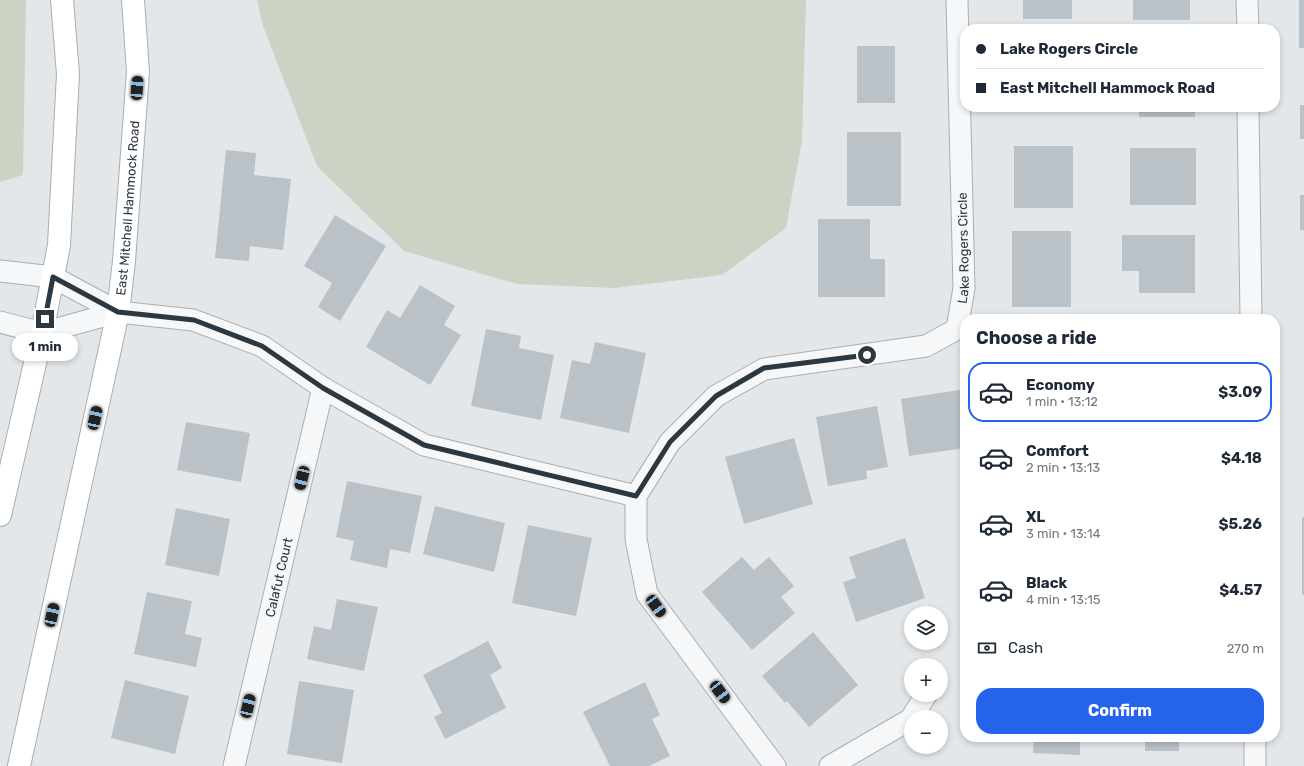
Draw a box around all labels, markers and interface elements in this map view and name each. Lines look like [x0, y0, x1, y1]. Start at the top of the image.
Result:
text: Lake Rogers Circle [1000, 40, 1138, 58]
car [130, 76, 144, 100]
text: East Mitchell Hammock Road [1000, 79, 1215, 97]
street label: East Mitchell Hammock Road [112, 120, 142, 296]
street label: Lake Rogers Circle [954, 192, 972, 305]
route end [36, 310, 54, 328]
text: Choose a ride [976, 327, 1097, 349]
callout: 1 min [12, 333, 78, 361]
text: 1 min [28, 339, 62, 354]
route start [858, 346, 876, 364]
icon: car [978, 374, 1014, 410]
text: Economy [1026, 376, 1095, 394]
text: $3.09 [1218, 383, 1262, 401]
text: 1 min · 13:12 [1026, 394, 1098, 409]
car [87, 405, 103, 431]
icon: car [978, 440, 1014, 476]
text: Comfort [1026, 442, 1089, 460]
text: $4.18 [1221, 449, 1262, 467]
text: 2 min · 13:13 [1026, 460, 1100, 475]
car [293, 465, 311, 491]
icon: car [978, 506, 1014, 542]
text: XL [1026, 508, 1045, 526]
text: $5.26 [1219, 515, 1262, 533]
text: 3 min · 13:14 [1026, 526, 1101, 541]
street label: Calafut Court [262, 536, 295, 618]
icon: car [978, 572, 1014, 608]
text: Black [1026, 574, 1067, 592]
text: $4.57 [1219, 581, 1262, 599]
text: 4 min · 13:15 [1026, 592, 1101, 607]
car [644, 593, 668, 619]
car [44, 602, 60, 628]
map controls [904, 606, 948, 754]
button: layers [904, 606, 948, 650]
icon: cash [976, 637, 998, 659]
text: Cash [1008, 639, 1043, 657]
text: 270 m [1227, 641, 1264, 656]
button: + [904, 658, 948, 702]
car [708, 679, 732, 705]
button: Confirm [976, 688, 1264, 734]
car [239, 693, 257, 719]
button: − [904, 710, 948, 754]

